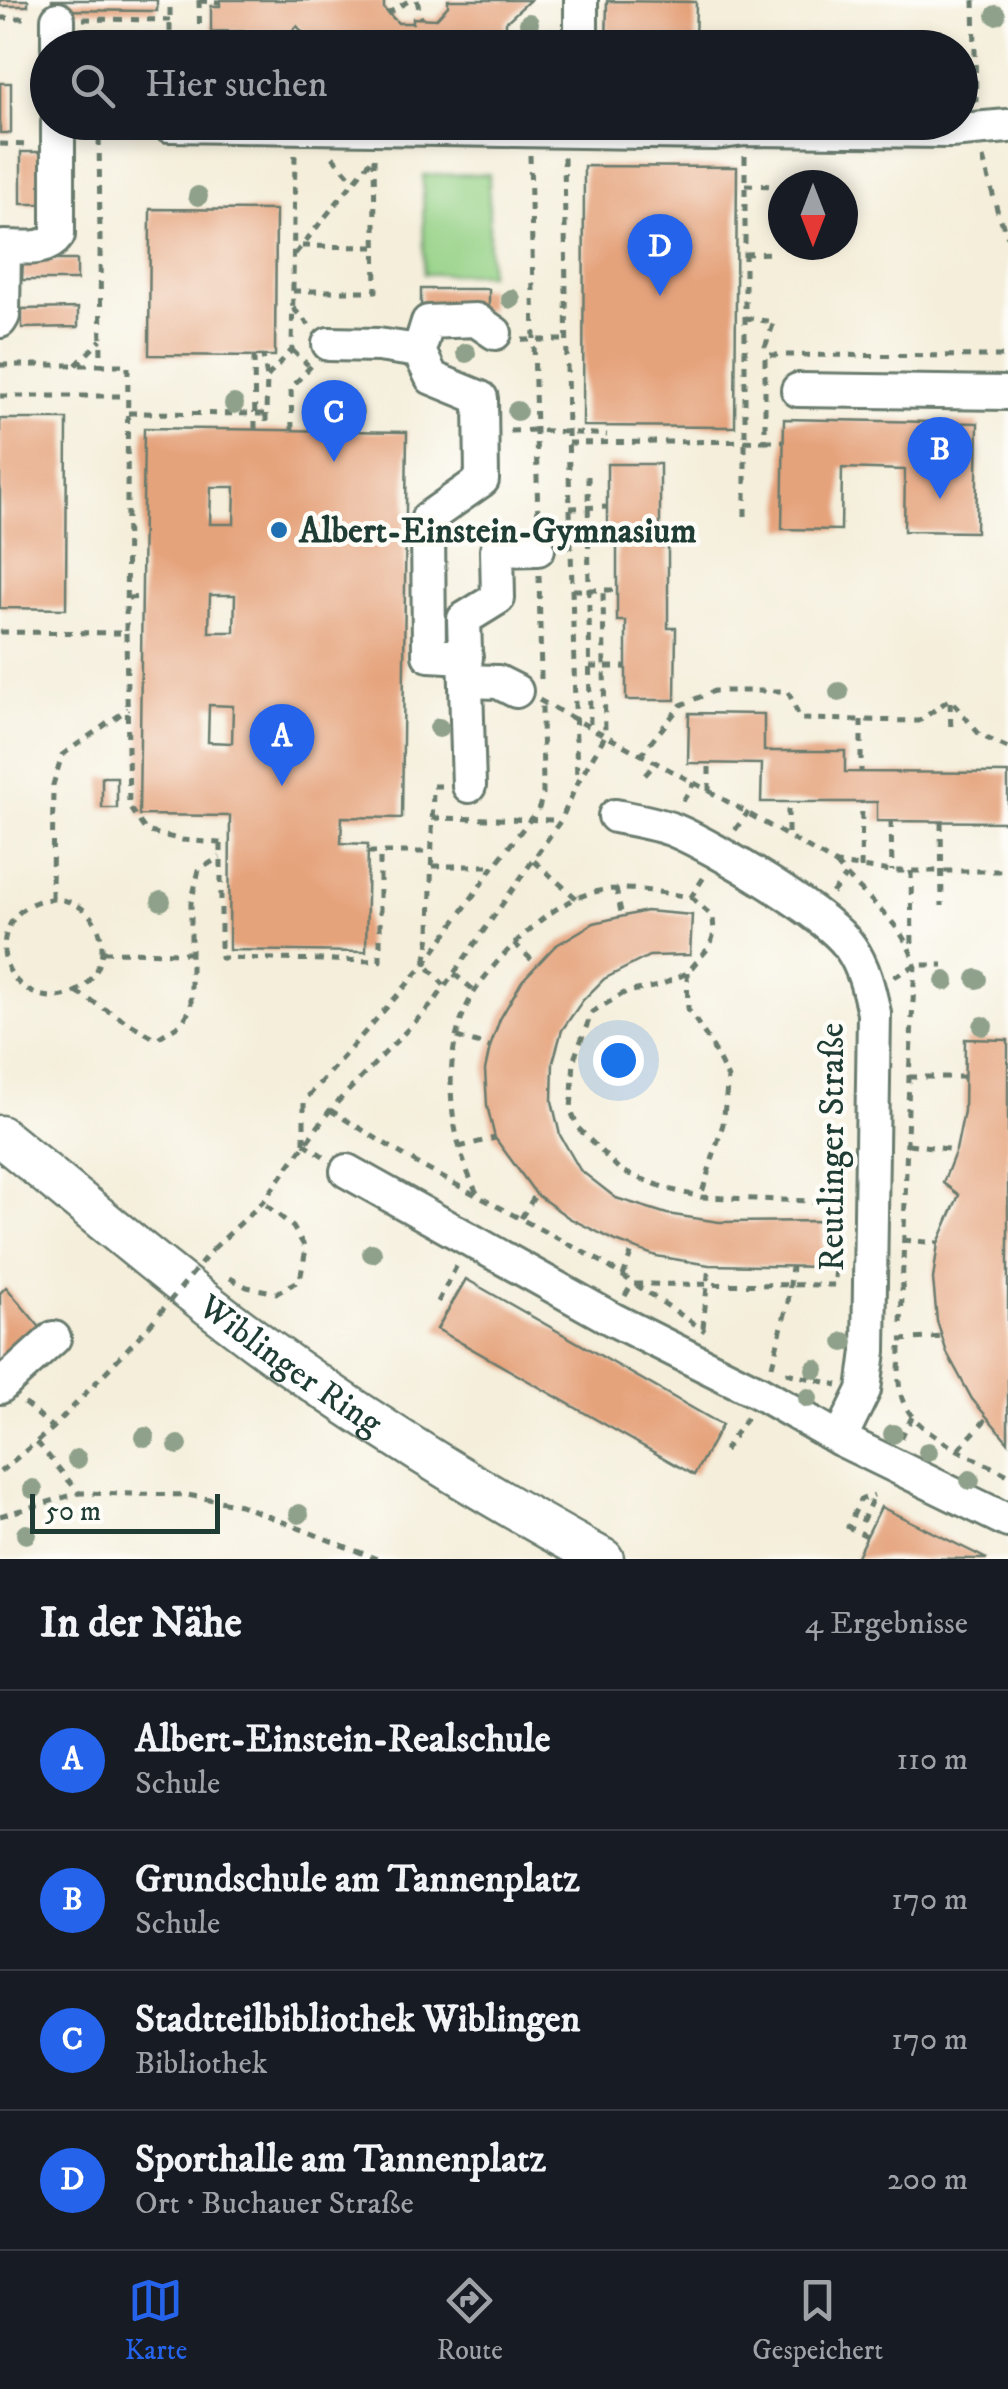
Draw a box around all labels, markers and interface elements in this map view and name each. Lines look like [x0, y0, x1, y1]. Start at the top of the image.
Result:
search box [30, 30, 978, 140]
icon: search [65, 58, 120, 113]
text: Hier suchen [145, 61, 328, 109]
north arrow [768, 170, 858, 260]
pin: D [628, 214, 692, 296]
pin: C [302, 380, 366, 462]
pin: B [908, 416, 972, 499]
place label: Albert-Einstein-Gymnasium [298, 510, 696, 554]
marker: Albert-Einstein-Gymnasium [268, 519, 290, 541]
pin: A [250, 704, 314, 786]
street label: Reutlinger Straße [811, 1023, 855, 1271]
your location [593, 1035, 644, 1086]
street label: Wiblinger Ring [189, 1285, 391, 1446]
scale bar [30, 1489, 220, 1534]
text: 50 m [45, 1494, 101, 1529]
text: In der Nähe [40, 1598, 242, 1650]
text: 4 Ergebnisse [805, 1604, 968, 1644]
text: Albert-Einstein-Realschule [135, 1716, 551, 1764]
text: A [62, 1740, 83, 1780]
text: 110 m [896, 1740, 968, 1780]
text: Schule [135, 1764, 220, 1804]
text: Grundschule am Tannenplatz [135, 1856, 580, 1904]
text: B [62, 1880, 83, 1920]
text: 170 m [891, 1880, 968, 1920]
text: Schule [135, 1904, 220, 1944]
text: Stadtteilbibliothek Wiblingen [135, 1996, 580, 2044]
text: C [62, 2020, 83, 2060]
text: 170 m [891, 2020, 968, 2060]
text: Bibliothek [135, 2044, 268, 2084]
text: Sporthalle am Tannenplatz [135, 2136, 546, 2184]
text: D [61, 2160, 84, 2200]
text: 200 m [887, 2160, 968, 2200]
text: Ort · Buchauer Straße [135, 2184, 414, 2224]
tab: Karte [125, 2273, 187, 2368]
tab: Route [437, 2273, 503, 2368]
tab: Gespeichert [752, 2273, 883, 2368]

